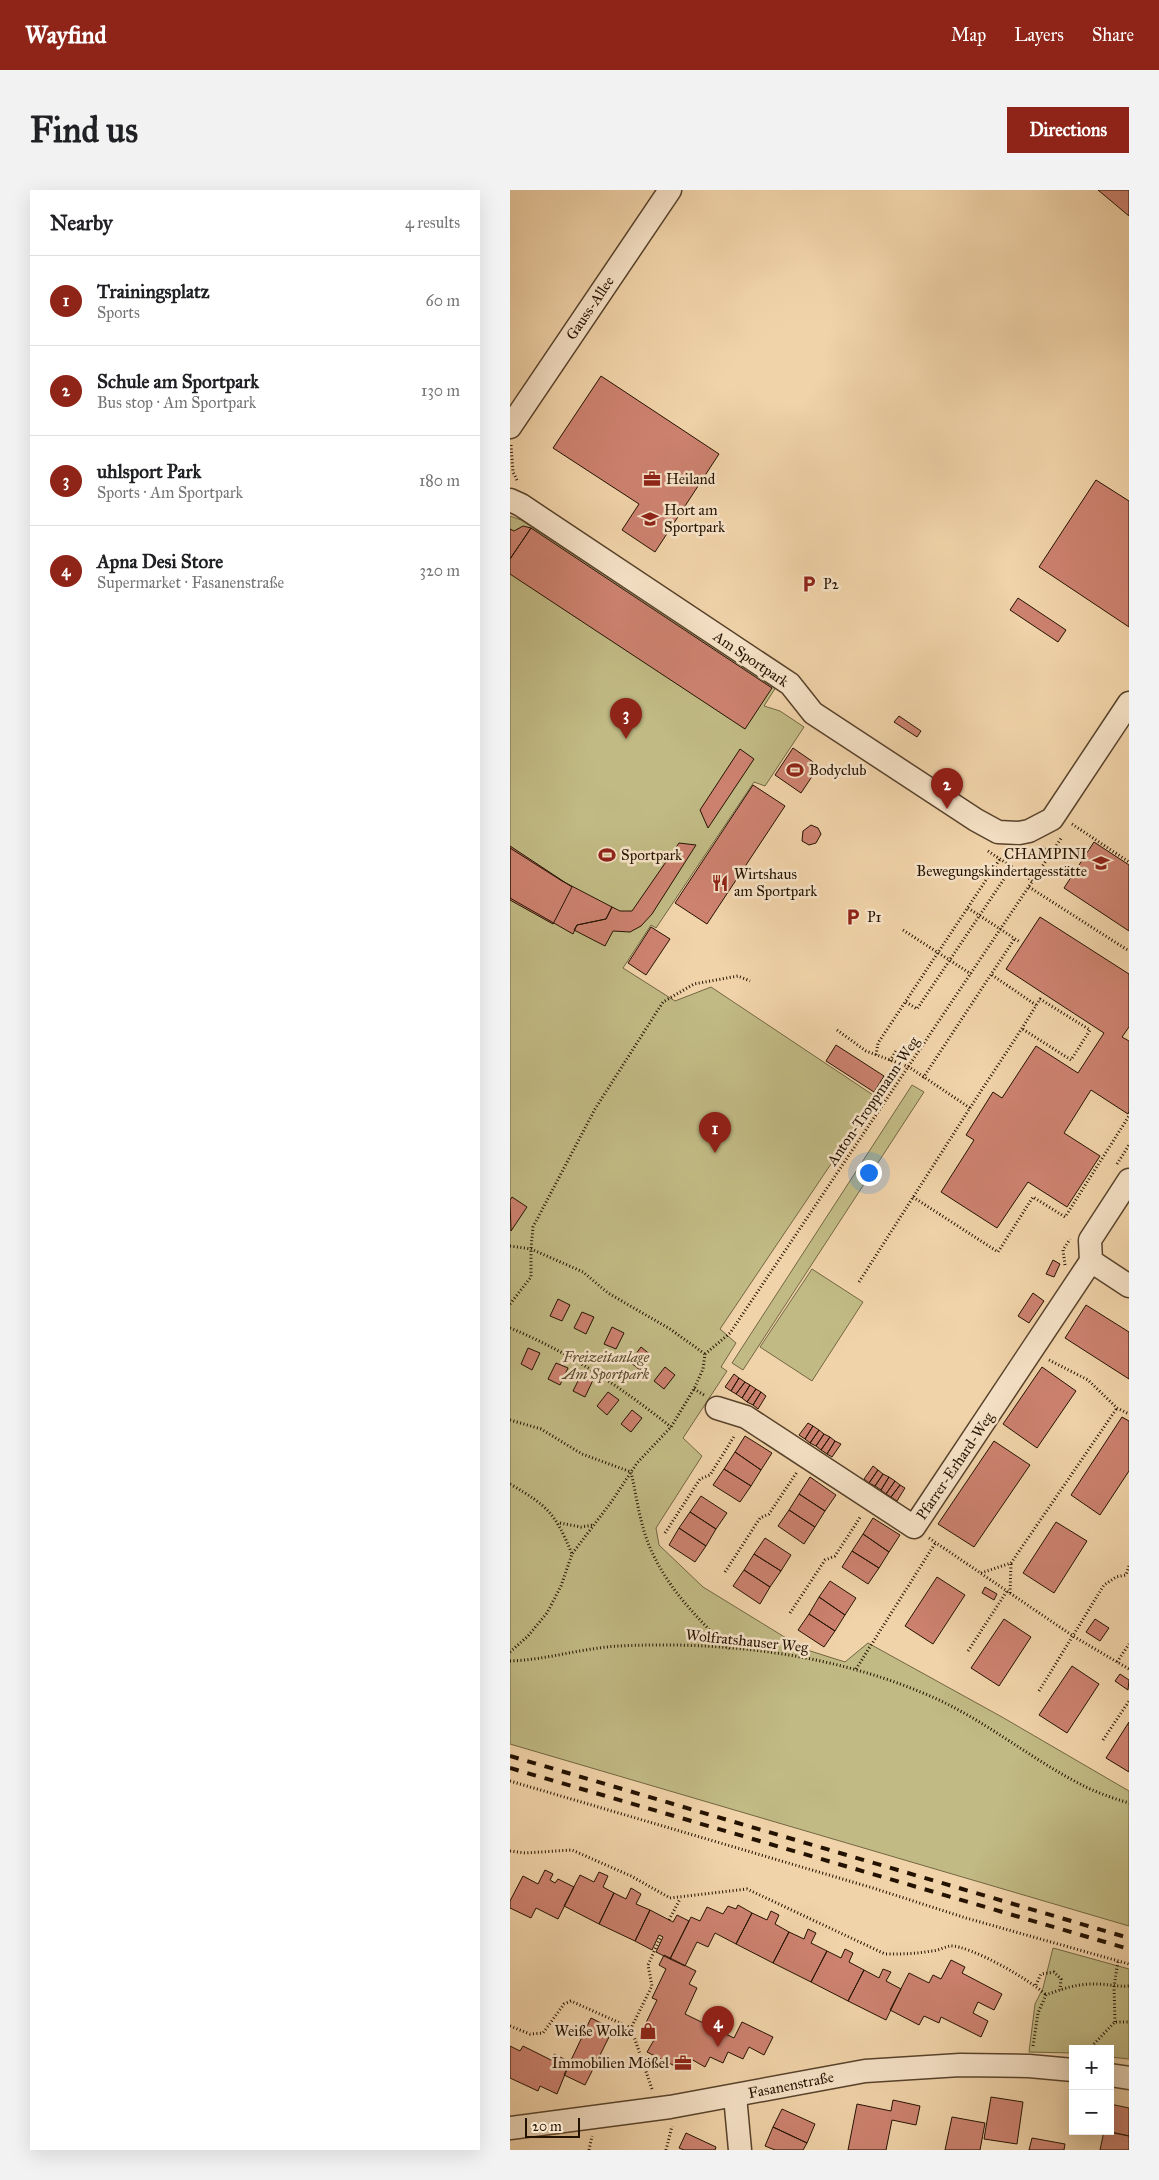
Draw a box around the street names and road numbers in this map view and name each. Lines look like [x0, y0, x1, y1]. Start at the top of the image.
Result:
street label: Gauss-Allee [562, 273, 618, 343]
street label: Am Sportpark [709, 627, 792, 691]
street label: Anton-Troppmann-Weg [823, 1032, 923, 1170]
street label: Pfarrer-Erhard-Weg [912, 1408, 998, 1523]
street label: Wolfratshauser Weg [685, 1626, 810, 1656]
street label: Fasanenstraße [747, 2068, 835, 2102]

